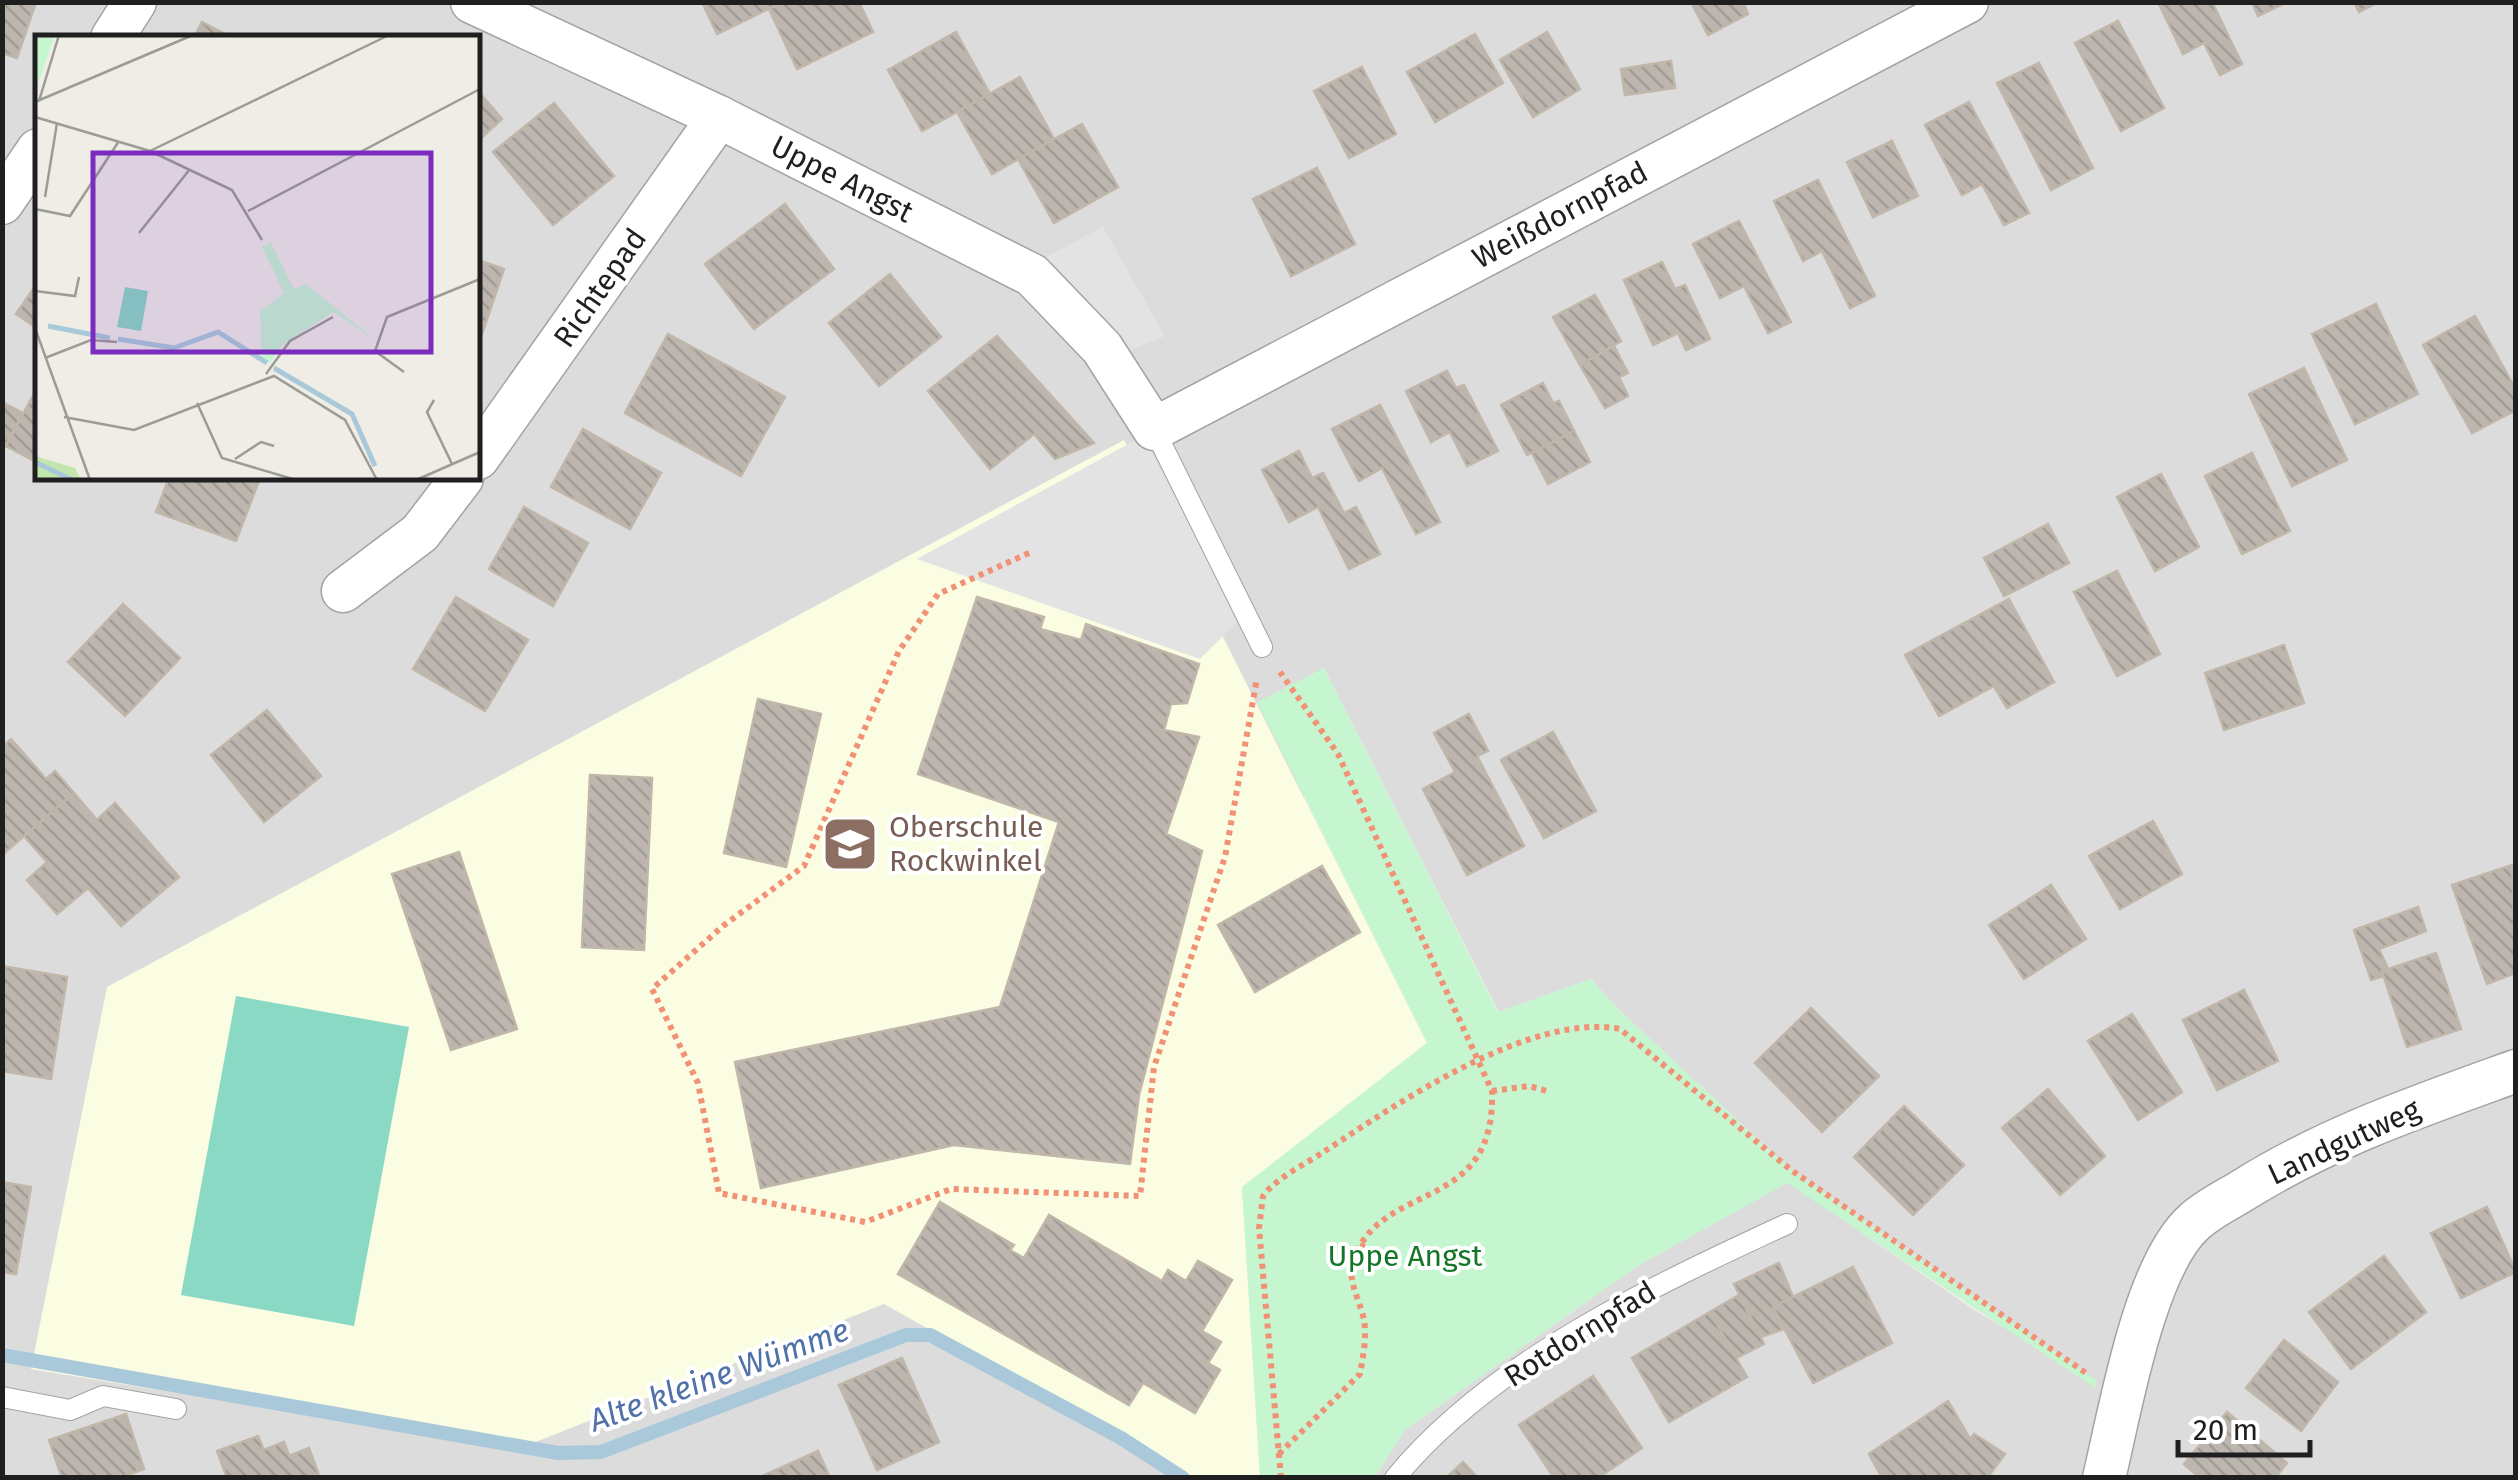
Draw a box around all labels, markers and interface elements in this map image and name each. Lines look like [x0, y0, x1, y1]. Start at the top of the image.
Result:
inset map [35, 35, 480, 480]
street label: Uppe Angst [765, 128, 919, 230]
street label: Weißdornpfad [1466, 154, 1654, 276]
street label: Richtepad [546, 222, 654, 354]
place label: Oberschule Rockwinkel [889, 809, 1043, 879]
school or university icon: Oberschule Rockwinkel [820, 814, 880, 874]
street label: Landgutweg [2262, 1091, 2426, 1193]
park label: Uppe Angst [1328, 1238, 1483, 1274]
street label: Rotdornpfad [1498, 1273, 1662, 1395]
water label: Alte kleine Wümme [582, 1310, 854, 1440]
scale bar [2178, 1395, 2310, 1457]
text: 20 m [2193, 1412, 2258, 1448]

